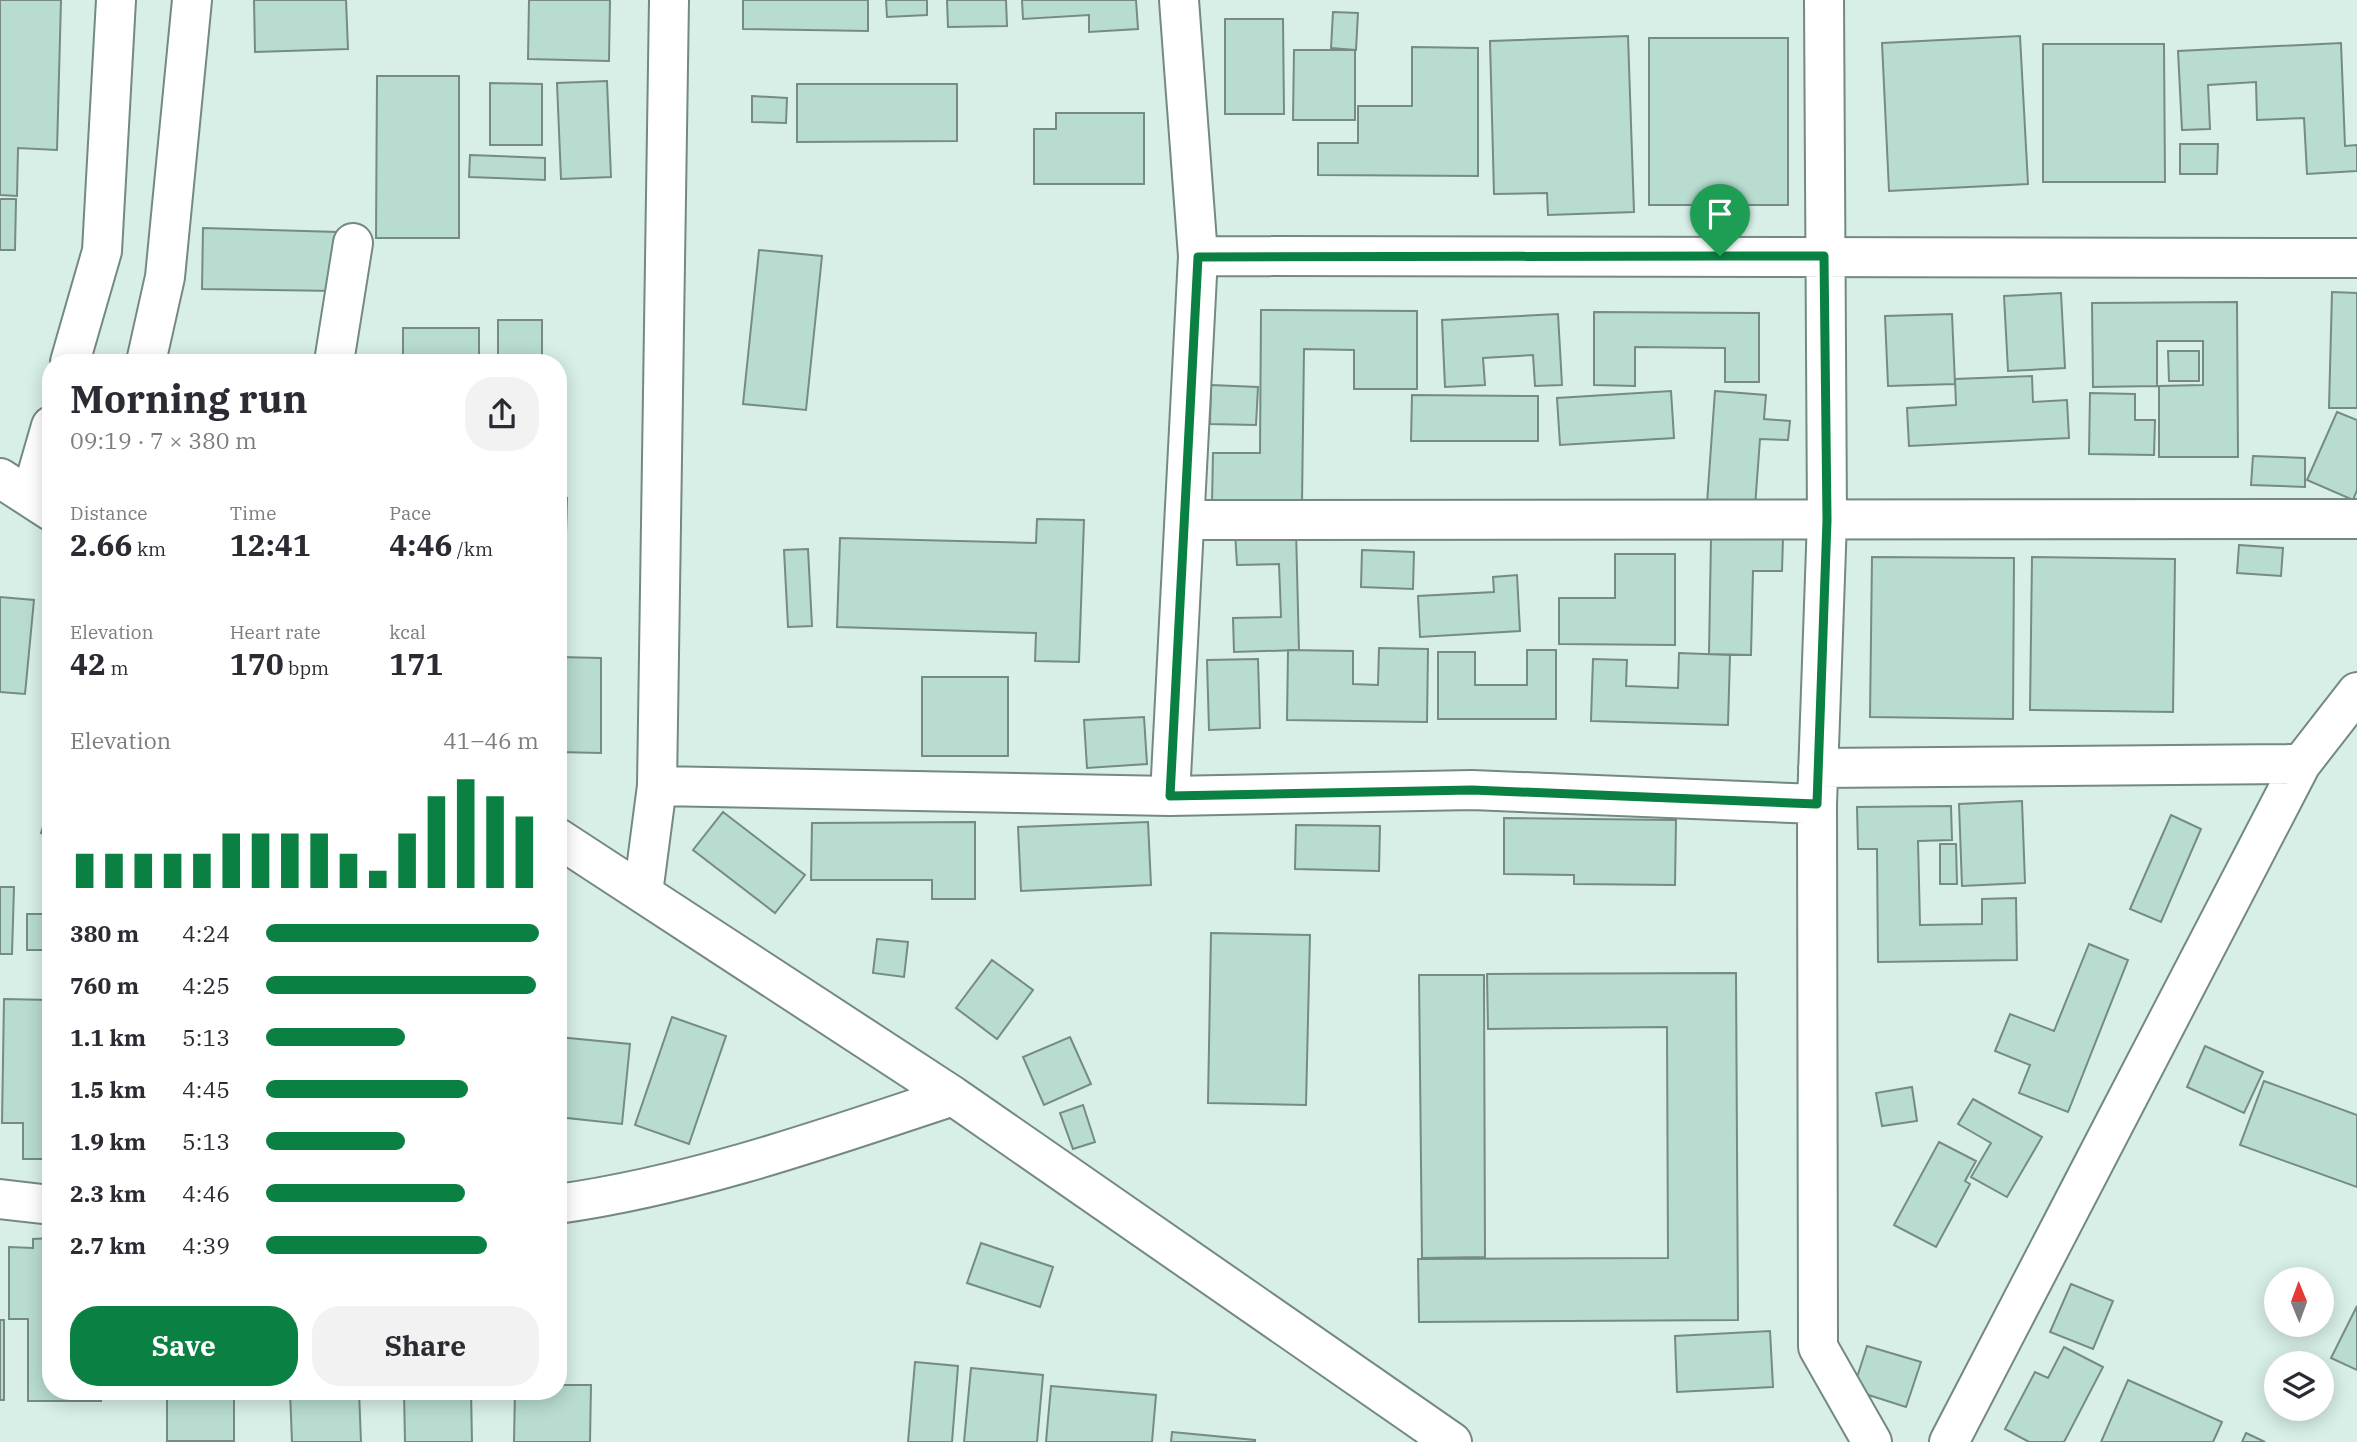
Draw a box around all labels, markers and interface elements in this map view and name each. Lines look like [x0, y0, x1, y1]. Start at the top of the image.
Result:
pin [1690, 184, 1750, 256]
icon: arrive [1701, 195, 1739, 233]
text: Morning run [70, 374, 308, 423]
button: share [465, 377, 539, 451]
text: 09:19 · 7 × 380 m [70, 425, 257, 455]
text: Distance [70, 501, 148, 525]
text: Time [230, 501, 276, 525]
text: Pace [389, 501, 431, 525]
text: 2.66 [70, 525, 132, 564]
text: 12:41 [230, 525, 311, 564]
text: 4:46 [389, 525, 452, 564]
text: km [132, 537, 166, 561]
text: /km [452, 537, 493, 561]
text: Elevation [70, 620, 154, 644]
text: Heart rate [230, 620, 321, 644]
text: kcal [389, 620, 426, 644]
text: 42 [70, 644, 106, 683]
text: 170 [230, 644, 284, 683]
text: 171 [389, 644, 443, 683]
text: m [106, 656, 129, 680]
text: bpm [284, 656, 329, 680]
text: Elevation [70, 725, 171, 755]
text: 41–46 m [443, 725, 539, 755]
text: 380 m [70, 918, 139, 948]
text: 4:24 [182, 918, 230, 948]
text: 760 m [70, 970, 139, 1000]
text: 4:25 [182, 970, 230, 1000]
text: 1.1 km [70, 1022, 146, 1052]
text: 5:13 [182, 1022, 230, 1052]
text: 1.5 km [70, 1074, 146, 1104]
text: 4:45 [182, 1074, 230, 1104]
text: 1.9 km [70, 1126, 146, 1156]
text: 5:13 [182, 1126, 230, 1156]
text: 2.3 km [70, 1178, 146, 1208]
text: 4:46 [182, 1178, 230, 1208]
text: 2.7 km [70, 1230, 146, 1260]
text: 4:39 [182, 1230, 230, 1260]
north arrow [2264, 1267, 2334, 1337]
map controls [2264, 1267, 2334, 1421]
button: Save [70, 1306, 298, 1386]
button: Share [312, 1306, 539, 1386]
button: layers [2264, 1351, 2334, 1421]

